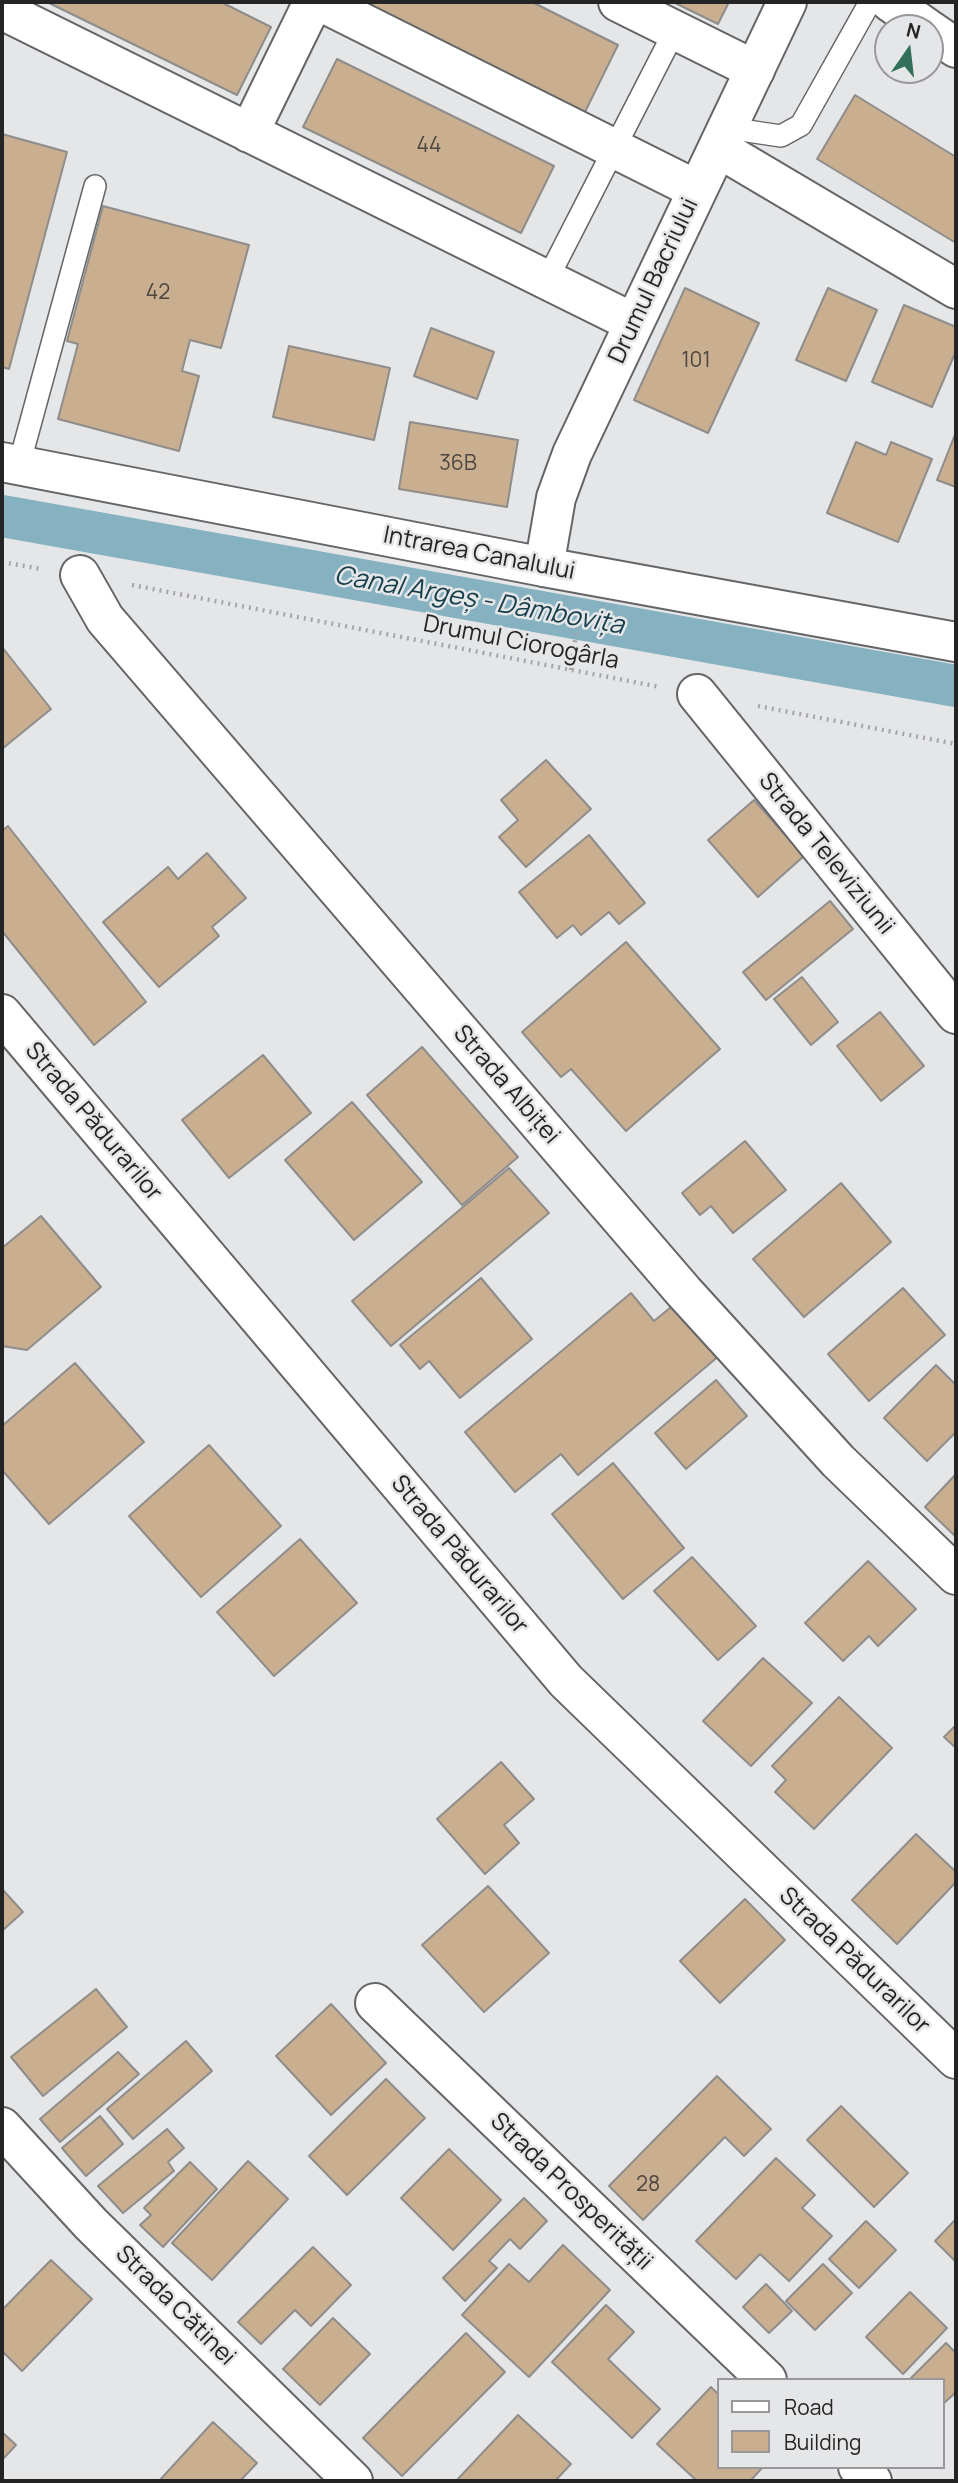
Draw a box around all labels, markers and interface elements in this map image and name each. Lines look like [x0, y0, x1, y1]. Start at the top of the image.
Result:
north arrow [874, 14, 944, 84]
text: N [904, 16, 923, 45]
house number: 44 [417, 133, 441, 159]
street label: Drumul Bacriului [603, 194, 705, 368]
house number: 42 [146, 280, 170, 306]
house number: 101 [681, 348, 711, 374]
house number: 36B [439, 451, 477, 477]
street label: Intrarea Canalului [381, 521, 577, 587]
water label: Canal Argeș - Dâmbovița [332, 560, 626, 642]
street label: Drumul Ciorogârla [421, 610, 621, 676]
street label: Strada Televiziunii [752, 767, 900, 941]
street label: Strada Albiței [447, 1020, 565, 1150]
street label: Strada Pădurarilor [18, 1037, 168, 1207]
street label: Strada Pădurarilor [384, 1470, 534, 1640]
street label: Strada Pădurarilor [773, 1882, 935, 2040]
street label: Strada Prosperității [484, 2107, 658, 2277]
house number: 28 [636, 2172, 660, 2198]
street label: Strada Cătinei [109, 2240, 241, 2372]
legend [716, 2378, 944, 2469]
text: Road [784, 2393, 834, 2421]
text: Building [784, 2428, 861, 2456]

